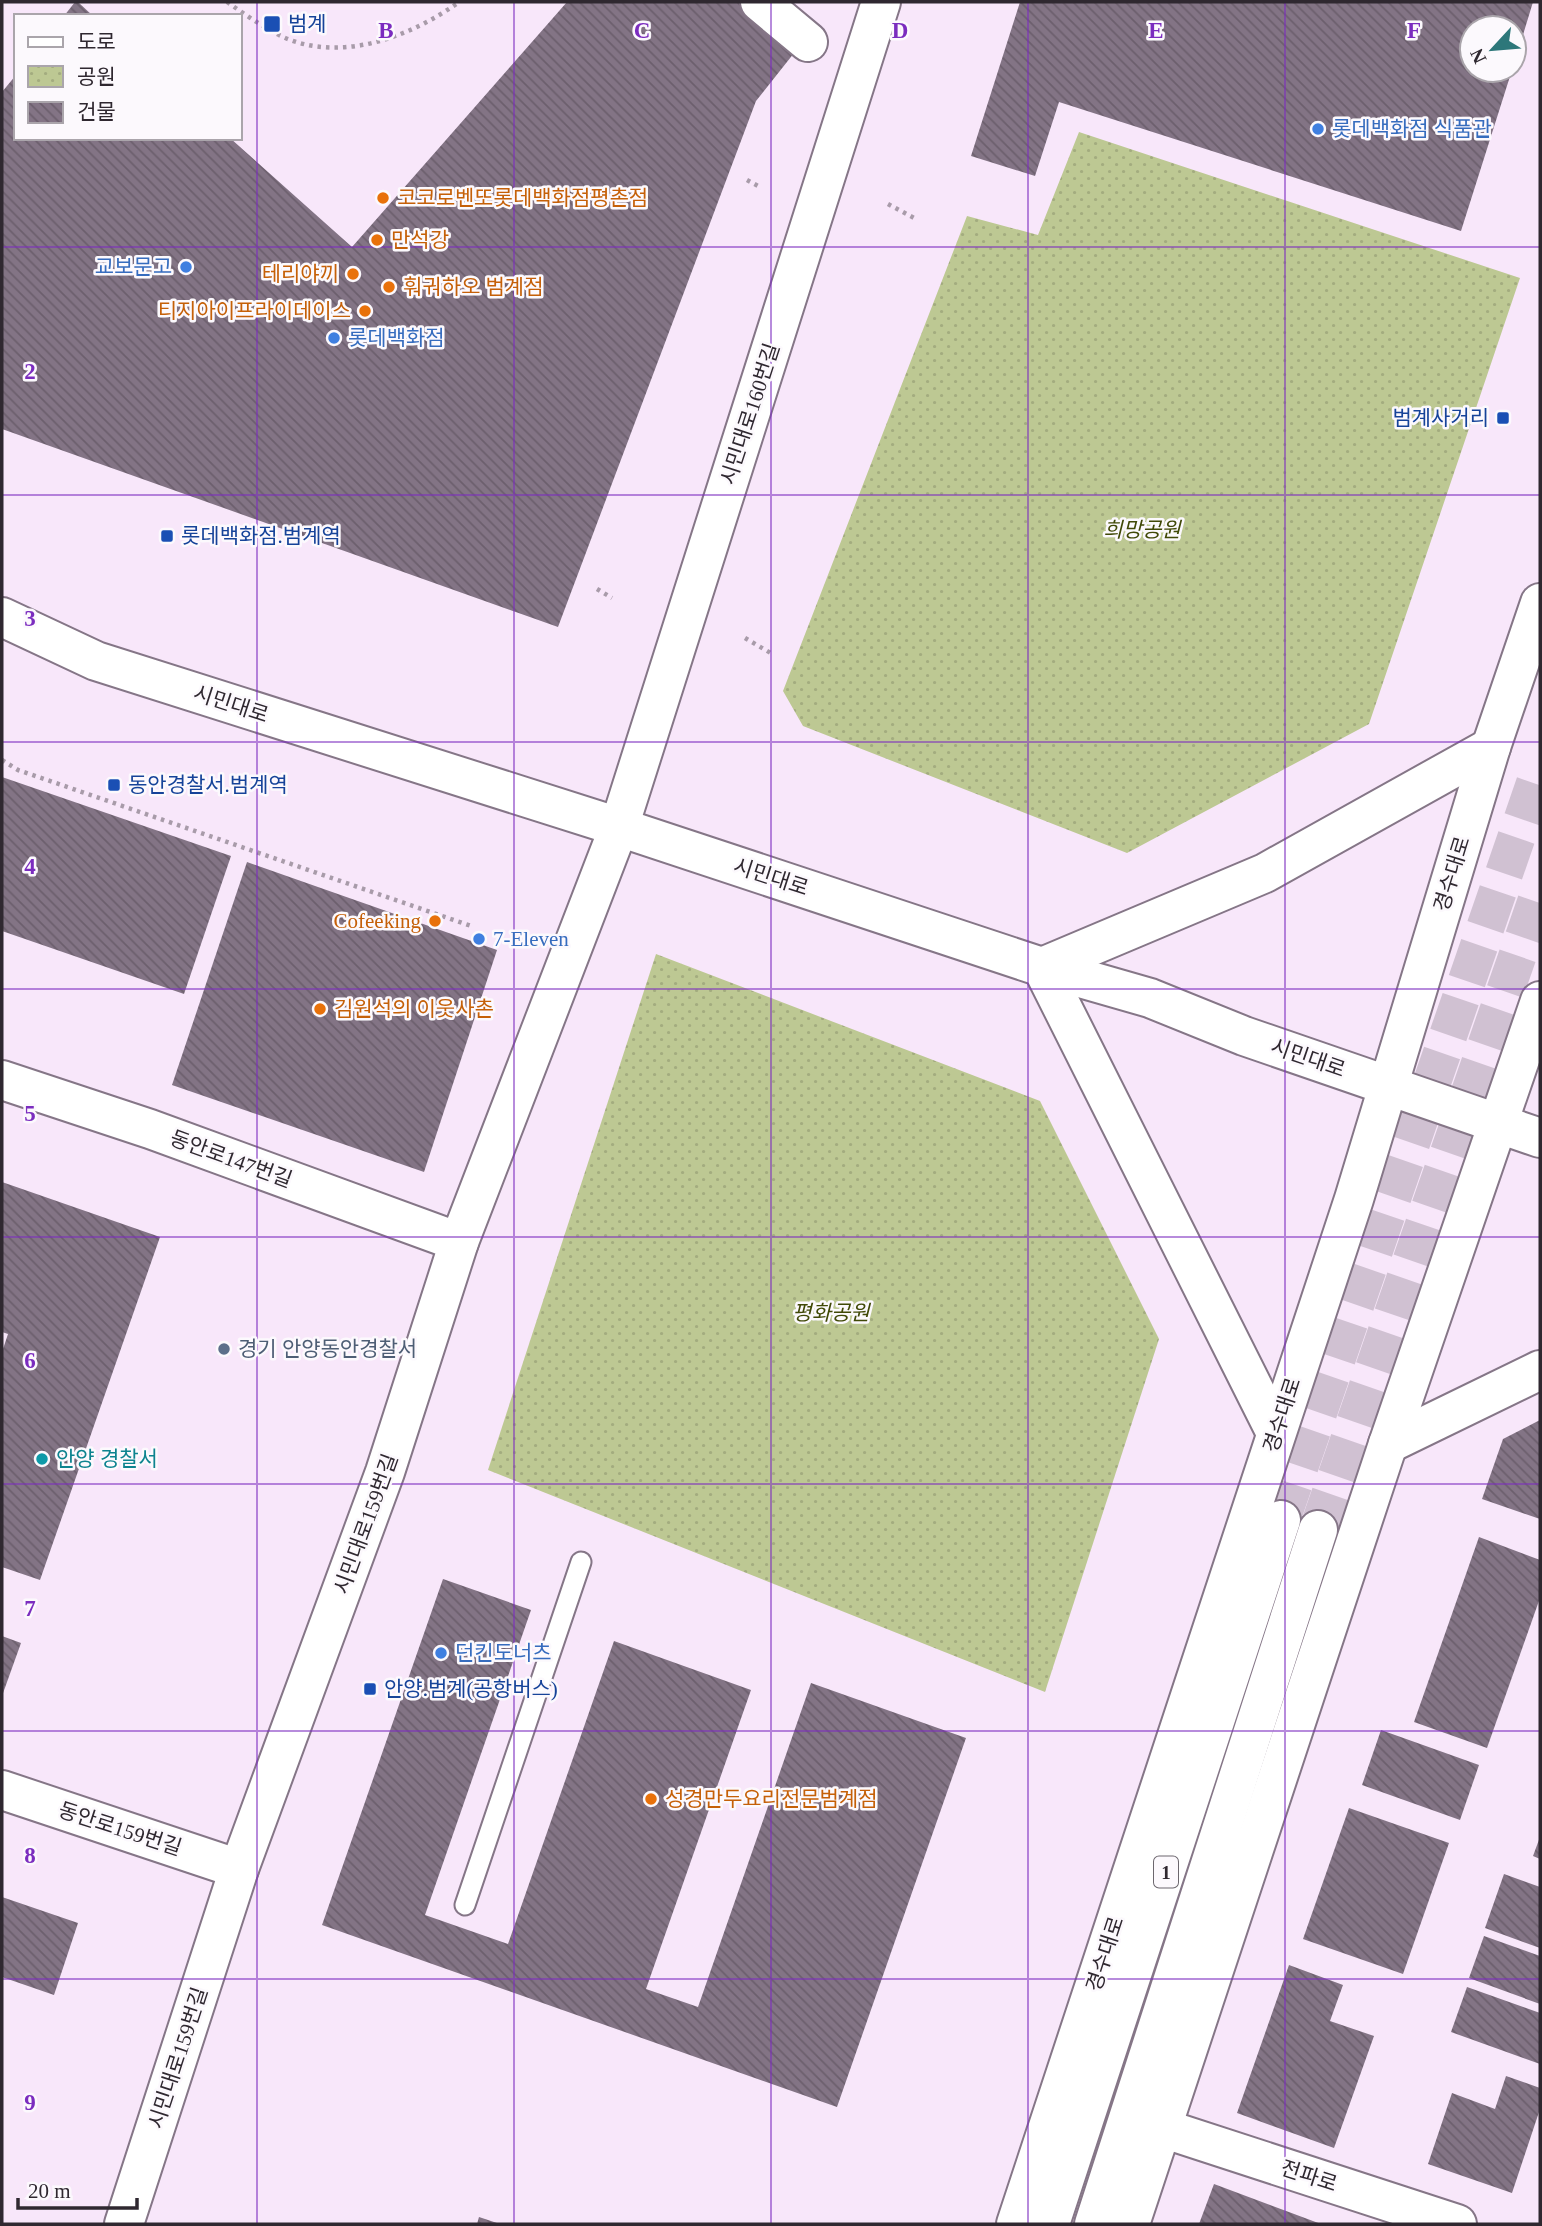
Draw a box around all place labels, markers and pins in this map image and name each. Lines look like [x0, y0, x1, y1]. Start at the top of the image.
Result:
place label: 범계 [288, 12, 327, 36]
marker: 범계 [262, 14, 282, 34]
place label: 롯데백화점 식품관 [1332, 117, 1492, 141]
marker: 롯데백화점 식품관 [1310, 121, 1326, 137]
place label: 코코로벤또롯데백화점평촌점 [397, 186, 648, 210]
marker: 코코로벤또롯데백화점평촌점 [375, 190, 391, 206]
place label: 만석강 [391, 228, 449, 252]
marker: 만석강 [369, 232, 385, 248]
place label: 교보문고 [95, 255, 172, 279]
marker: 교보문고 [178, 259, 194, 275]
place label: 테리야끼 [262, 262, 339, 286]
marker: 테리야끼 [345, 266, 361, 282]
place label: 훠궈하오 범계점 [403, 275, 544, 299]
marker: 훠궈하오 범계점 [381, 279, 397, 295]
place label: 티지아이프라이데이스 [158, 299, 351, 323]
marker: 티지아이프라이데이스 [357, 303, 373, 319]
place label: 롯데백화점 [348, 326, 445, 350]
marker: 롯데백화점 [326, 330, 342, 346]
place label: 범계사거리 [1392, 406, 1489, 430]
marker: 범계사거리 [1495, 410, 1511, 426]
place label: 롯데백화점.범계역 [181, 524, 341, 548]
marker: 롯데백화점.범계역 [159, 528, 175, 544]
place label: 동안경찰서.범계역 [128, 773, 288, 797]
marker: 동안경찰서.범계역 [106, 777, 122, 793]
place label: Cofeeking [334, 909, 421, 933]
marker: Cofeeking [427, 913, 443, 929]
place label: 7-Eleven [493, 927, 569, 951]
marker: 7-Eleven [471, 931, 487, 947]
place label: 김원석의 이웃사촌 [334, 997, 494, 1021]
marker: 김원석의 이웃사촌 [312, 1001, 328, 1017]
place label: 경기 안양동안경찰서 [238, 1337, 417, 1361]
marker: 경기 안양동안경찰서 [216, 1341, 232, 1357]
place label: 안양 경찰서 [56, 1447, 158, 1471]
marker: 안양 경찰서 [34, 1451, 50, 1467]
place label: 던킨도너츠 [455, 1641, 552, 1665]
marker: 던킨도너츠 [433, 1645, 449, 1661]
place label: 안양.범계(공항버스) [384, 1677, 558, 1701]
marker: 안양.범계(공항버스) [362, 1681, 378, 1697]
place label: 성경만두요리전문범계점 [665, 1787, 878, 1811]
marker: 성경만두요리전문범계점 [643, 1791, 659, 1807]

